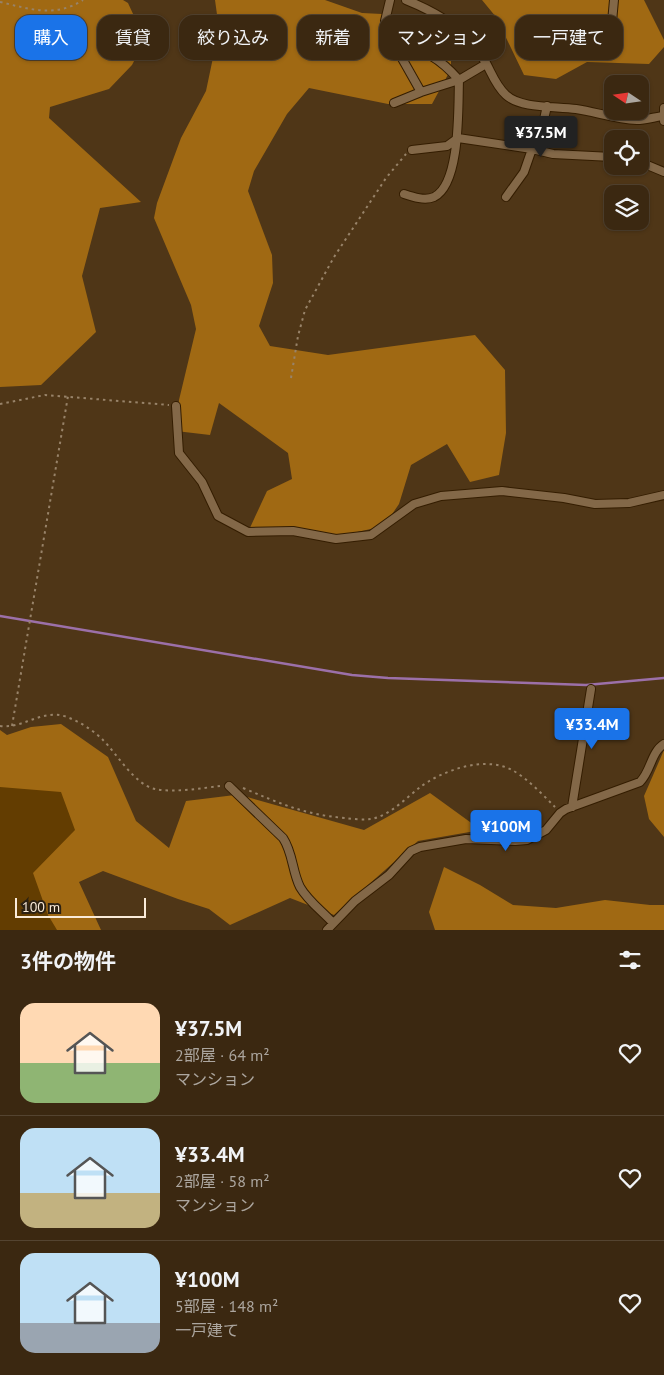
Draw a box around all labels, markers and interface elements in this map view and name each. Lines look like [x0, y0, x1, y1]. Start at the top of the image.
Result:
chip: 購入 [15, 15, 87, 60]
chip: 賃貸 [97, 15, 169, 60]
chip: 絞り込み [179, 15, 287, 60]
chip: 新着 [297, 15, 369, 60]
chip: マンション [379, 15, 505, 60]
chip: 一戸建て [515, 15, 623, 60]
north arrow [604, 75, 649, 120]
map controls [604, 75, 649, 230]
pin: ¥37.5M [500, 116, 582, 158]
text: ¥37.5M [515, 122, 567, 142]
button: locate [604, 130, 649, 175]
button: layers [604, 185, 649, 230]
pin: ¥33.4M [551, 708, 633, 750]
text: ¥33.4M [565, 714, 619, 734]
pin: ¥100M [471, 810, 541, 852]
text: ¥100M [481, 816, 531, 836]
scale bar [15, 895, 146, 918]
text: 100 m [22, 898, 60, 916]
icon: filters [616, 946, 644, 974]
text: 3件の物件 [20, 948, 116, 975]
text: ¥37.5M [175, 1015, 242, 1042]
icon: home [60, 1023, 120, 1083]
icon: heart [616, 1039, 644, 1067]
text: 2部屋 · 64 m² [175, 1045, 270, 1065]
text: マンション [175, 1069, 255, 1089]
text: ¥33.4M [175, 1141, 245, 1168]
icon: home [60, 1148, 120, 1208]
icon: heart [616, 1164, 644, 1192]
text: 2部屋 · 58 m² [175, 1171, 270, 1191]
text: マンション [175, 1195, 255, 1215]
text: ¥100M [175, 1266, 239, 1293]
icon: home [60, 1273, 120, 1333]
icon: heart [616, 1289, 644, 1317]
text: 5部屋 · 148 m² [175, 1296, 278, 1316]
text: 一戸建て [175, 1320, 239, 1340]

